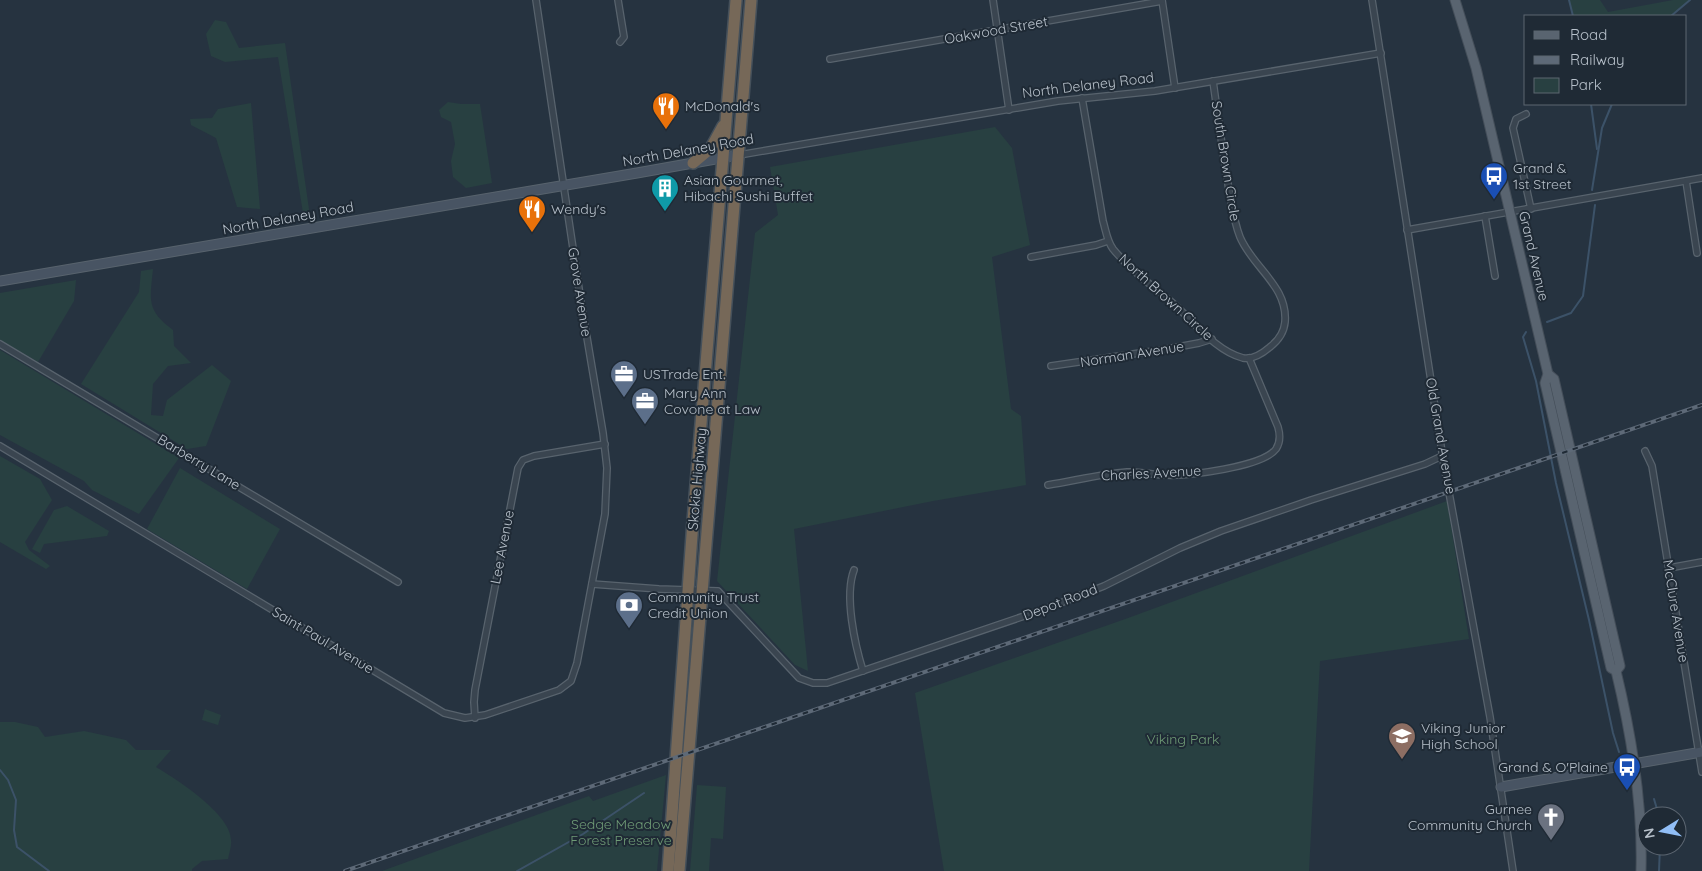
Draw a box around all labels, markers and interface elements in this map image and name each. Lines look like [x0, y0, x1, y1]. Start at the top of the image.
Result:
street label: Oakwood Street [943, 12, 1049, 48]
legend [1524, 15, 1687, 105]
text: Road [1570, 25, 1607, 44]
text: Railway [1570, 50, 1625, 69]
street label: North Delaney Road [1021, 68, 1155, 102]
text: Park [1570, 75, 1602, 94]
restaurant icon: McDonald's [651, 91, 681, 130]
place label: McDonald's [685, 97, 760, 115]
street label: South Brown Circle [1208, 100, 1244, 222]
street label: North Delaney Road [621, 130, 755, 170]
place label: Grand & 1st Street [1513, 159, 1572, 193]
bus stop icon: Grand & 1st Street [1479, 161, 1509, 200]
place label: Asian Gourmet, Hibachi Sushi Buffet [684, 171, 813, 205]
building icon: Asian Gourmet, Hibachi Sushi Buffet [650, 173, 680, 212]
restaurant icon: Wendy's [517, 194, 547, 233]
street label: North Delaney Road [221, 198, 355, 238]
place label: Wendy's [551, 200, 606, 218]
street label: Grand Avenue [1515, 209, 1553, 303]
street label: Grove Avenue [564, 246, 596, 338]
street label: North Brown Circle [1115, 250, 1217, 344]
street label: Norman Avenue [1079, 337, 1185, 371]
office icon: USTrade Ent. [609, 359, 639, 398]
place label: USTrade Ent. [643, 365, 726, 383]
street label: Old Grand Avenue [1422, 376, 1460, 496]
place label: Mary Ann Covone at Law [664, 384, 761, 418]
office icon: Mary Ann Covone at Law [630, 386, 660, 425]
street label: Skokie Highway [684, 427, 710, 531]
street label: Barberry Lane [154, 430, 244, 494]
street label: Charles Avenue [1100, 461, 1202, 485]
street label: Lee Avenue [486, 508, 518, 586]
street label: McClure Avenue [1659, 558, 1693, 664]
street label: Depot Road [1020, 580, 1100, 624]
place label: Community Trust Credit Union [648, 588, 759, 622]
bank icon: Community Trust Credit Union [614, 590, 644, 629]
street label: Saint Paul Avenue [269, 603, 377, 678]
place label: Viking Junior High School [1421, 719, 1506, 753]
school or university icon: Viking Junior High School [1387, 721, 1417, 760]
park label: Viking Park [1146, 730, 1220, 748]
bus stop icon: Grand & O'Plaine [1612, 752, 1642, 791]
place label: Grand & O'Plaine [1498, 758, 1608, 776]
place label: Gurnee Community Church [1408, 800, 1532, 834]
church icon: Gurnee Community Church [1536, 802, 1566, 841]
north arrow [1637, 806, 1687, 856]
park label: Sedge Meadow Forest Preserve [570, 815, 672, 849]
text: N [1639, 827, 1659, 840]

